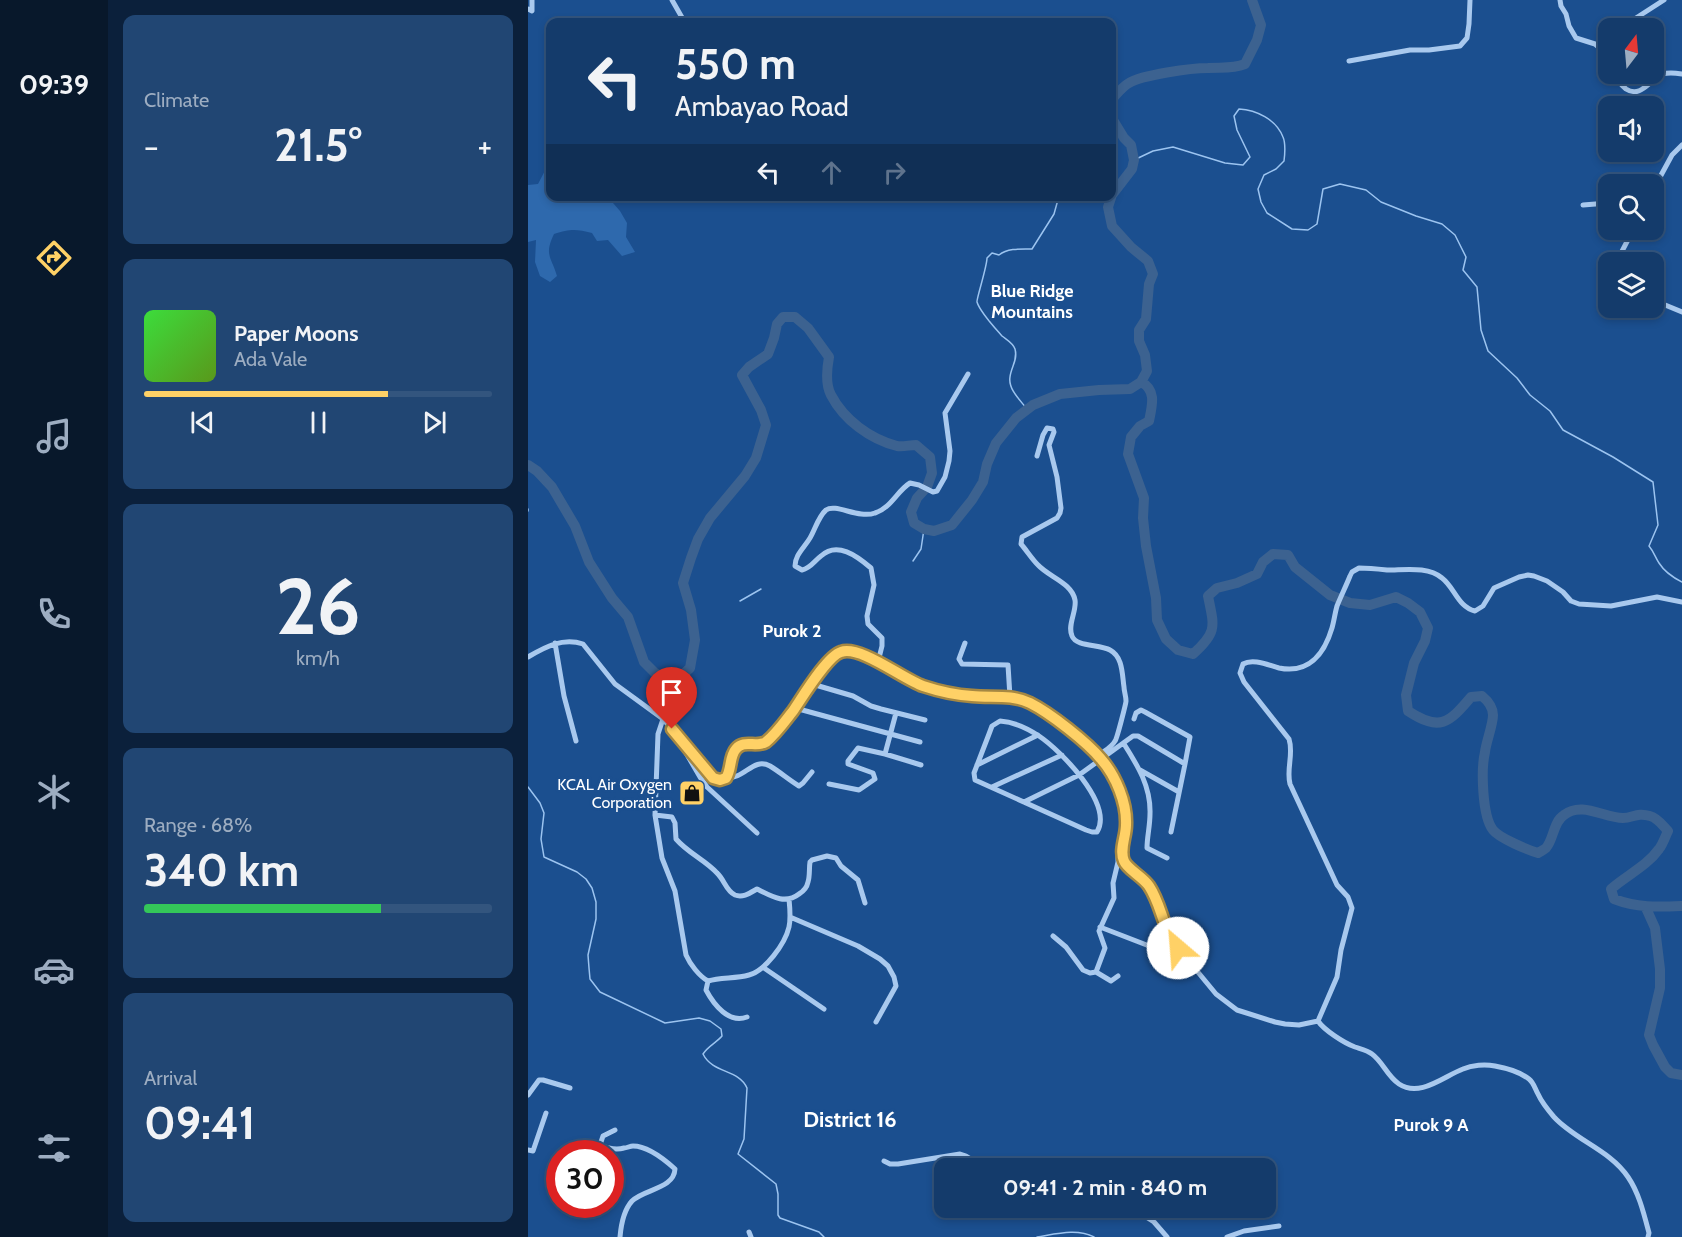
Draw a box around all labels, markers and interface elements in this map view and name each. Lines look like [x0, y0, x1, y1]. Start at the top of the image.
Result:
north arrow [1598, 18, 1664, 84]
map controls [1598, 18, 1664, 318]
text: 550 m [675, 38, 796, 90]
icon: left [576, 42, 654, 120]
text: 09:39 [19, 68, 89, 101]
text: Climate [144, 88, 209, 112]
text: Ambayao Road [675, 90, 849, 123]
button: sound [1598, 96, 1664, 162]
text: 21.5° [274, 118, 362, 172]
text: − [144, 126, 159, 166]
text: + [477, 126, 492, 166]
icon: left [752, 156, 785, 189]
icon: ahead [815, 156, 848, 189]
icon: right [878, 156, 911, 189]
button: search [1598, 174, 1664, 240]
icon: directions [33, 237, 75, 279]
button: layers [1598, 252, 1664, 318]
district label: Blue Ridge Mountains [990, 280, 1074, 323]
text: Paper Moons [234, 320, 358, 347]
text: Ada Vale [234, 347, 307, 371]
icon: previous [186, 406, 219, 439]
icon: pause [302, 406, 335, 439]
icon: next [418, 406, 451, 439]
icon: music [33, 415, 75, 457]
text: 26 [275, 559, 361, 654]
icon: phone [33, 593, 75, 635]
district label: Purok 2 [763, 620, 821, 642]
text: km/h [296, 646, 340, 670]
pin [646, 667, 697, 729]
icon: arrive [655, 676, 688, 709]
icon: climate [33, 771, 75, 813]
place label: KCAL Air Oxygen Corporation [557, 775, 672, 812]
shop icon: KCAL Air Oxygen Corporation [677, 778, 707, 808]
text: Range · 68% [144, 813, 252, 837]
text: 340 km [144, 843, 299, 897]
position arrow [1146, 916, 1210, 980]
icon: car [33, 949, 75, 991]
text: Arrival [144, 1066, 197, 1090]
text: 09:41 [144, 1096, 255, 1150]
district label: District 16 [803, 1106, 897, 1133]
district label: Purok 9 A [1394, 1114, 1469, 1136]
icon: filters [33, 1127, 75, 1169]
speed limit sign: 30 [546, 1140, 624, 1218]
text: 09:41 · 2 min · 840 m [1003, 1174, 1207, 1201]

